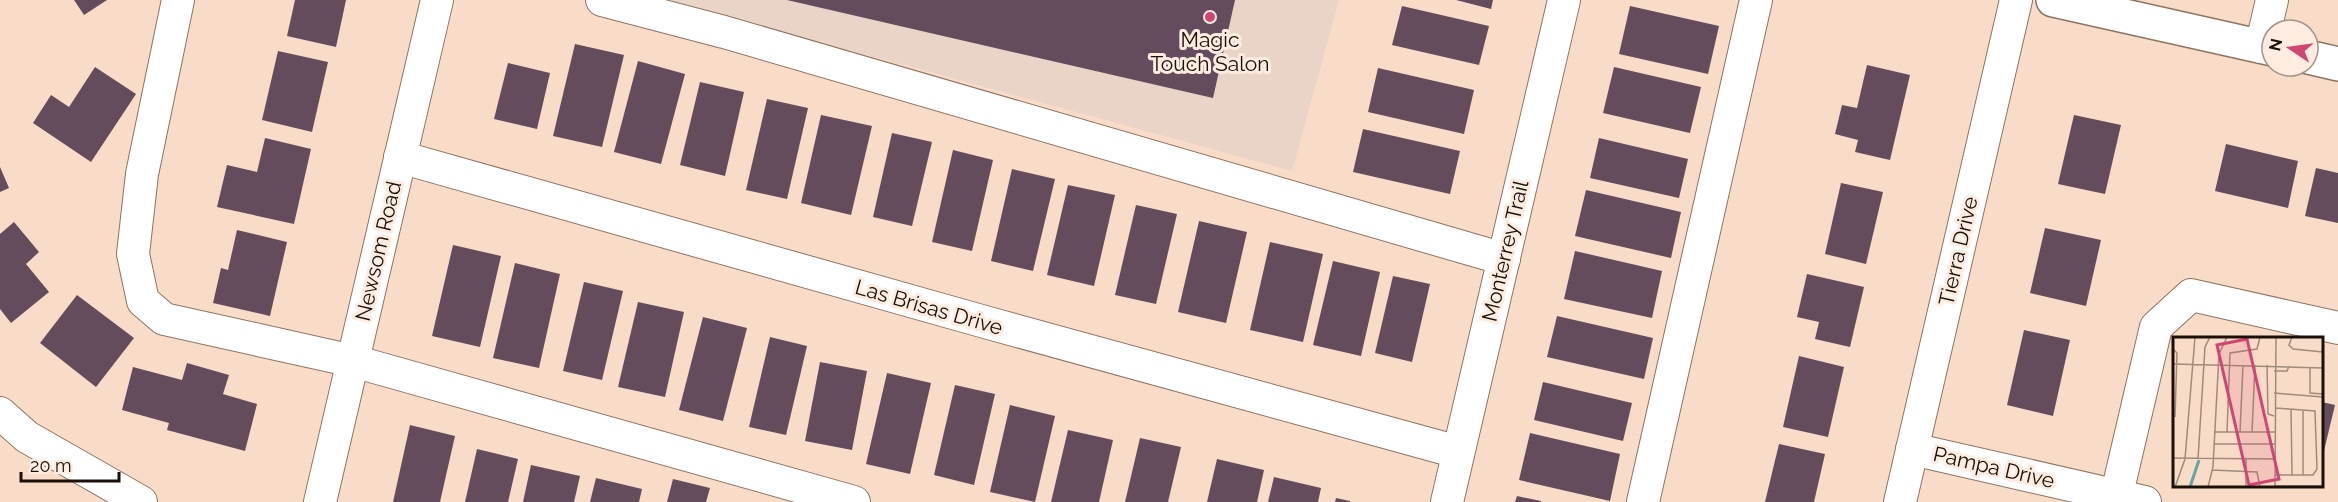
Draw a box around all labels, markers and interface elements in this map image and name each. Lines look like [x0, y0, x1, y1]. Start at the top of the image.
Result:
marker: Magic Touch Salon [1203, 10, 1217, 24]
north arrow [2260, 18, 2320, 78]
place label: Magic Touch Salon [1150, 27, 1270, 76]
text: N [2265, 37, 2287, 53]
street label: Monterrey Trail [1477, 178, 1533, 324]
street label: Newsom Road [350, 179, 406, 323]
street label: Tierra Drive [1933, 194, 1983, 308]
street label: Las Brisas Drive [852, 274, 1006, 340]
inset map [2173, 337, 2323, 487]
street label: Pampa Drive [1931, 441, 2057, 493]
scale bar [21, 445, 118, 483]
text: 20 m [30, 455, 72, 476]

